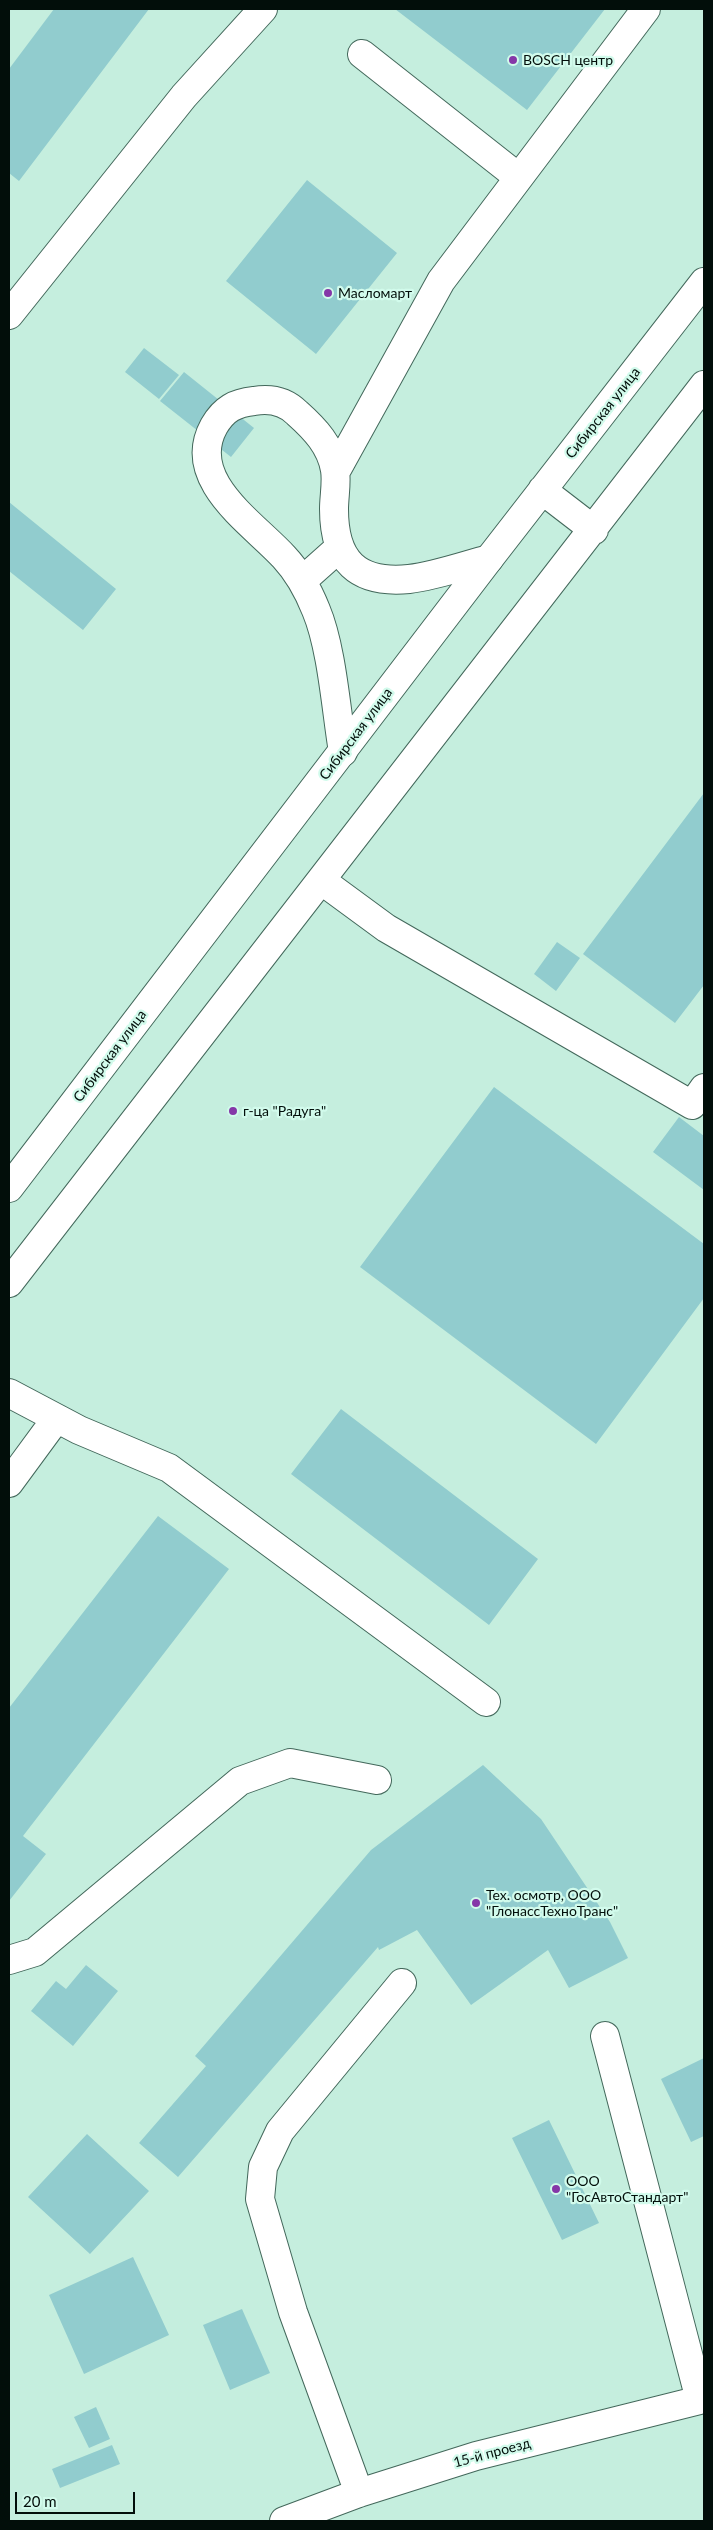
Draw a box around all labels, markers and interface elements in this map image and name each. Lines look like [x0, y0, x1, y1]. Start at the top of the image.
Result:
place label: BOSCH центр [523, 52, 613, 68]
marker: BOSCH центр [507, 54, 519, 66]
place label: Масломарт [338, 285, 412, 301]
marker: Масломарт [322, 287, 334, 299]
street label: Сибирская улица [562, 364, 644, 462]
street label: Сибирская улица [316, 685, 396, 783]
street label: Сибирская улица [70, 1007, 150, 1105]
place label: г-ца "Радуга" [243, 1103, 326, 1119]
marker: г-ца "Радуга" [227, 1105, 239, 1117]
place label: Тех. осмотр, ООО "ГлонассТехноТранс" [486, 1887, 618, 1920]
marker: Тех. осмотр, ООО "ГлонассТехноТранс" [470, 1897, 482, 1909]
place label: ООО "ГосАвтоСтандарт" [566, 2173, 688, 2206]
marker: ООО "ГосАвтоСтандарт" [550, 2183, 562, 2195]
street label: 15-й проезд [452, 2435, 532, 2471]
scale bar [18, 2482, 138, 2514]
text: 20 m [23, 2492, 57, 2510]

